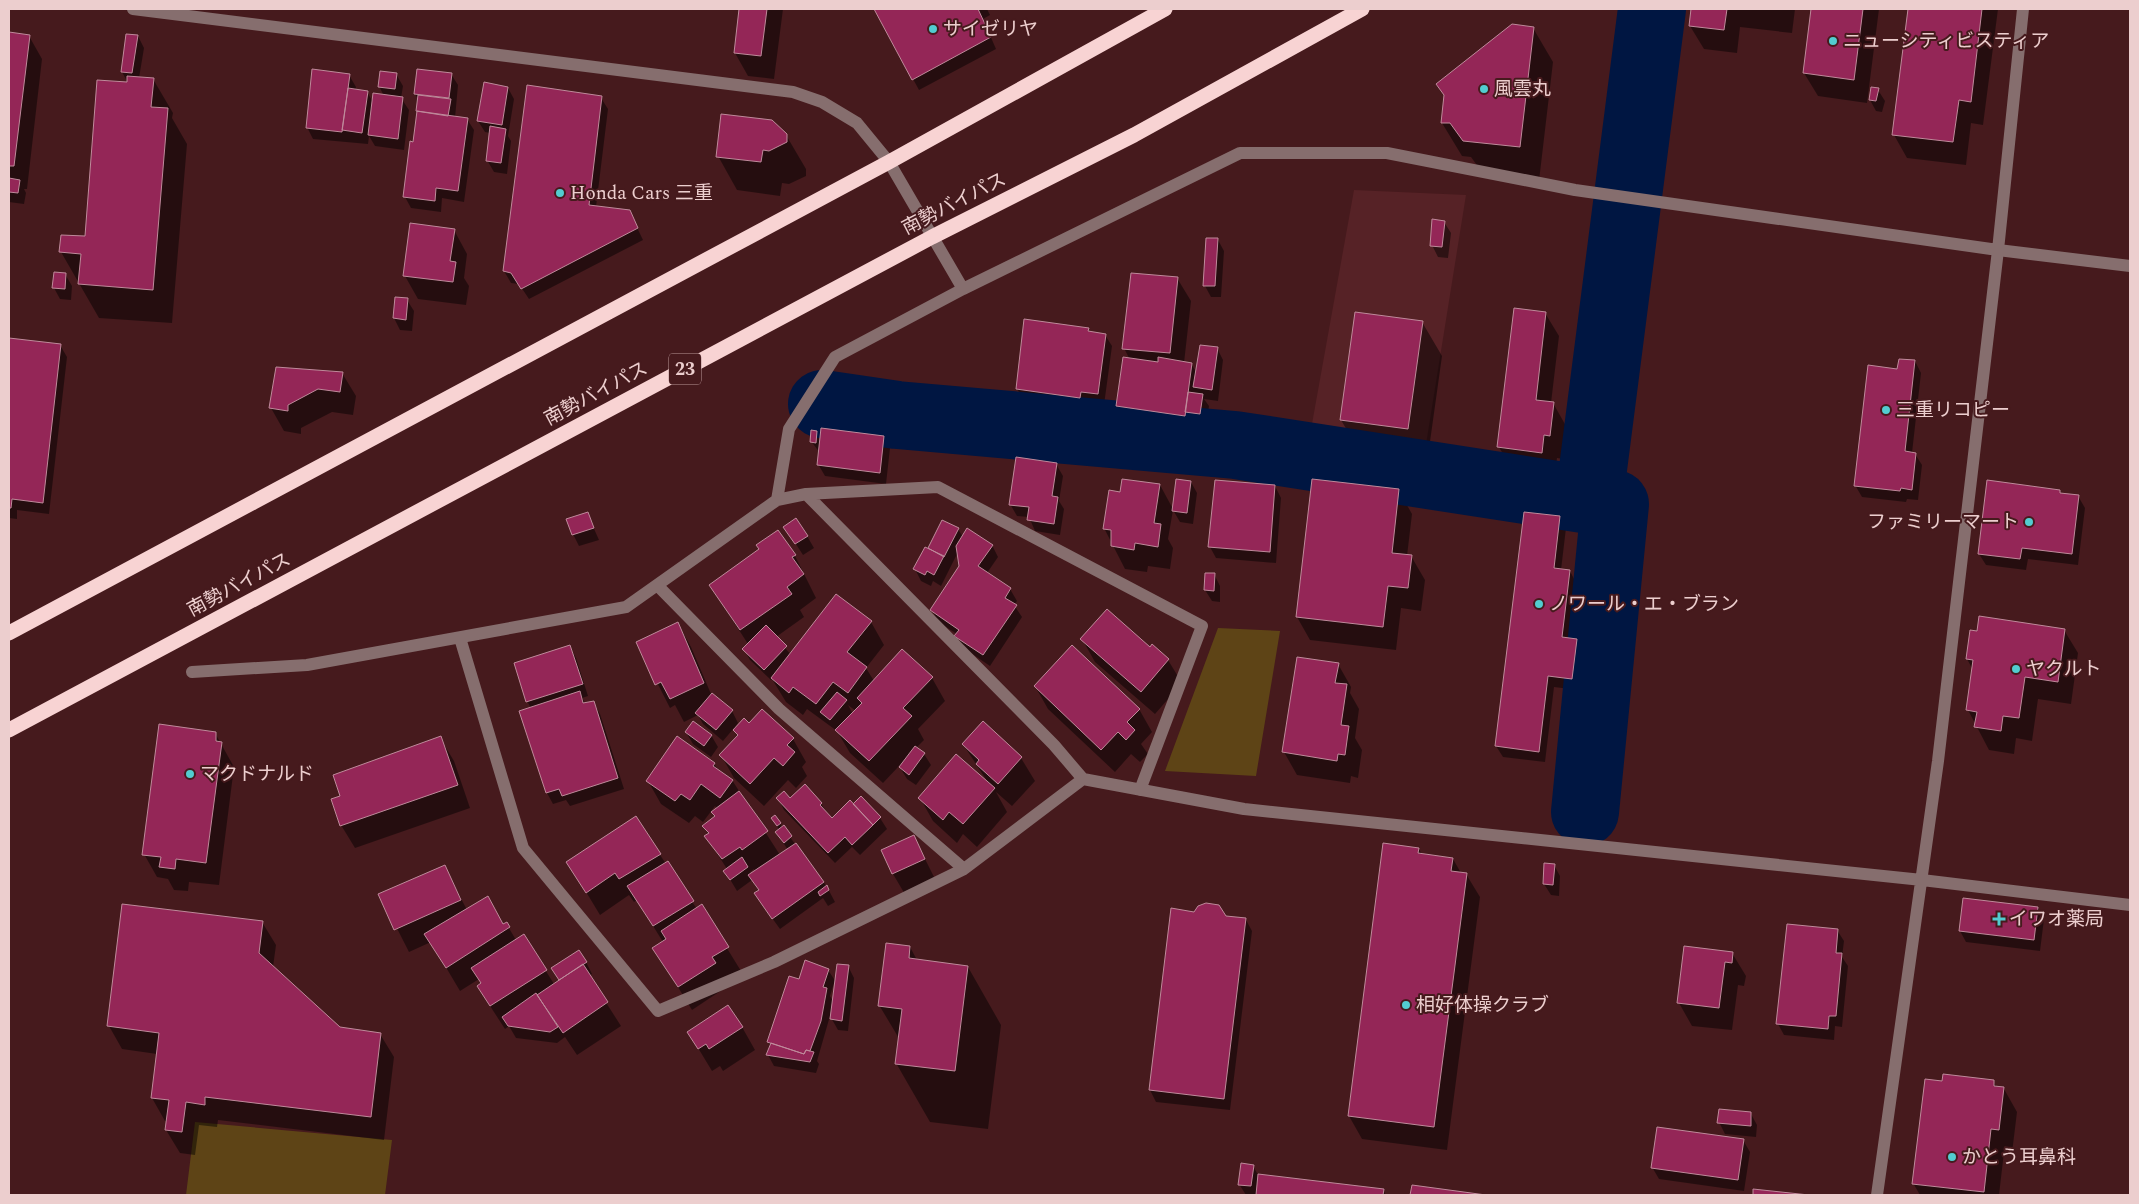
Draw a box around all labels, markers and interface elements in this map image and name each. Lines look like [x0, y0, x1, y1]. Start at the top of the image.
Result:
place label: サイゼリヤ [943, 15, 1038, 44]
marker: サイゼリヤ [927, 23, 939, 35]
place label: ニューシティビスティア [1843, 27, 2049, 56]
marker: ニューシティビスティア [1827, 35, 1839, 47]
place label: 風雲丸 [1494, 75, 1551, 104]
marker: 風雲丸 [1478, 83, 1490, 95]
street label: 南勢バイパス [897, 165, 1011, 243]
place label: Honda Cars 三重 [570, 179, 713, 208]
marker: Honda Cars 三重 [554, 187, 566, 199]
road number: 23 [669, 354, 701, 384]
street label: 南勢バイパス [539, 355, 653, 433]
place label: 三重リコピー [1896, 396, 2010, 425]
marker: 三重リコピー [1880, 404, 1892, 416]
place label: ファミリーマート [1867, 508, 2019, 537]
marker: ファミリーマート [2023, 516, 2035, 528]
street label: 南勢バイパス [182, 546, 296, 624]
place label: ノワール・エ・ブラン [1549, 590, 1739, 619]
marker: ノワール・エ・ブラン [1533, 598, 1545, 610]
place label: ヤクルト [2026, 655, 2101, 684]
marker: ヤクルト [2010, 663, 2022, 675]
place label: マクドナルド [200, 760, 314, 789]
marker: マクドナルド [184, 768, 196, 780]
place label: イワオ薬局 [2009, 905, 2104, 934]
marker: イワオ薬局 [1993, 913, 2005, 925]
place label: 相好体操クラブ [1416, 991, 1549, 1020]
marker: 相好体操クラブ [1400, 999, 1412, 1011]
place label: かとう耳鼻科 [1962, 1143, 2076, 1172]
marker: かとう耳鼻科 [1946, 1151, 1958, 1163]

